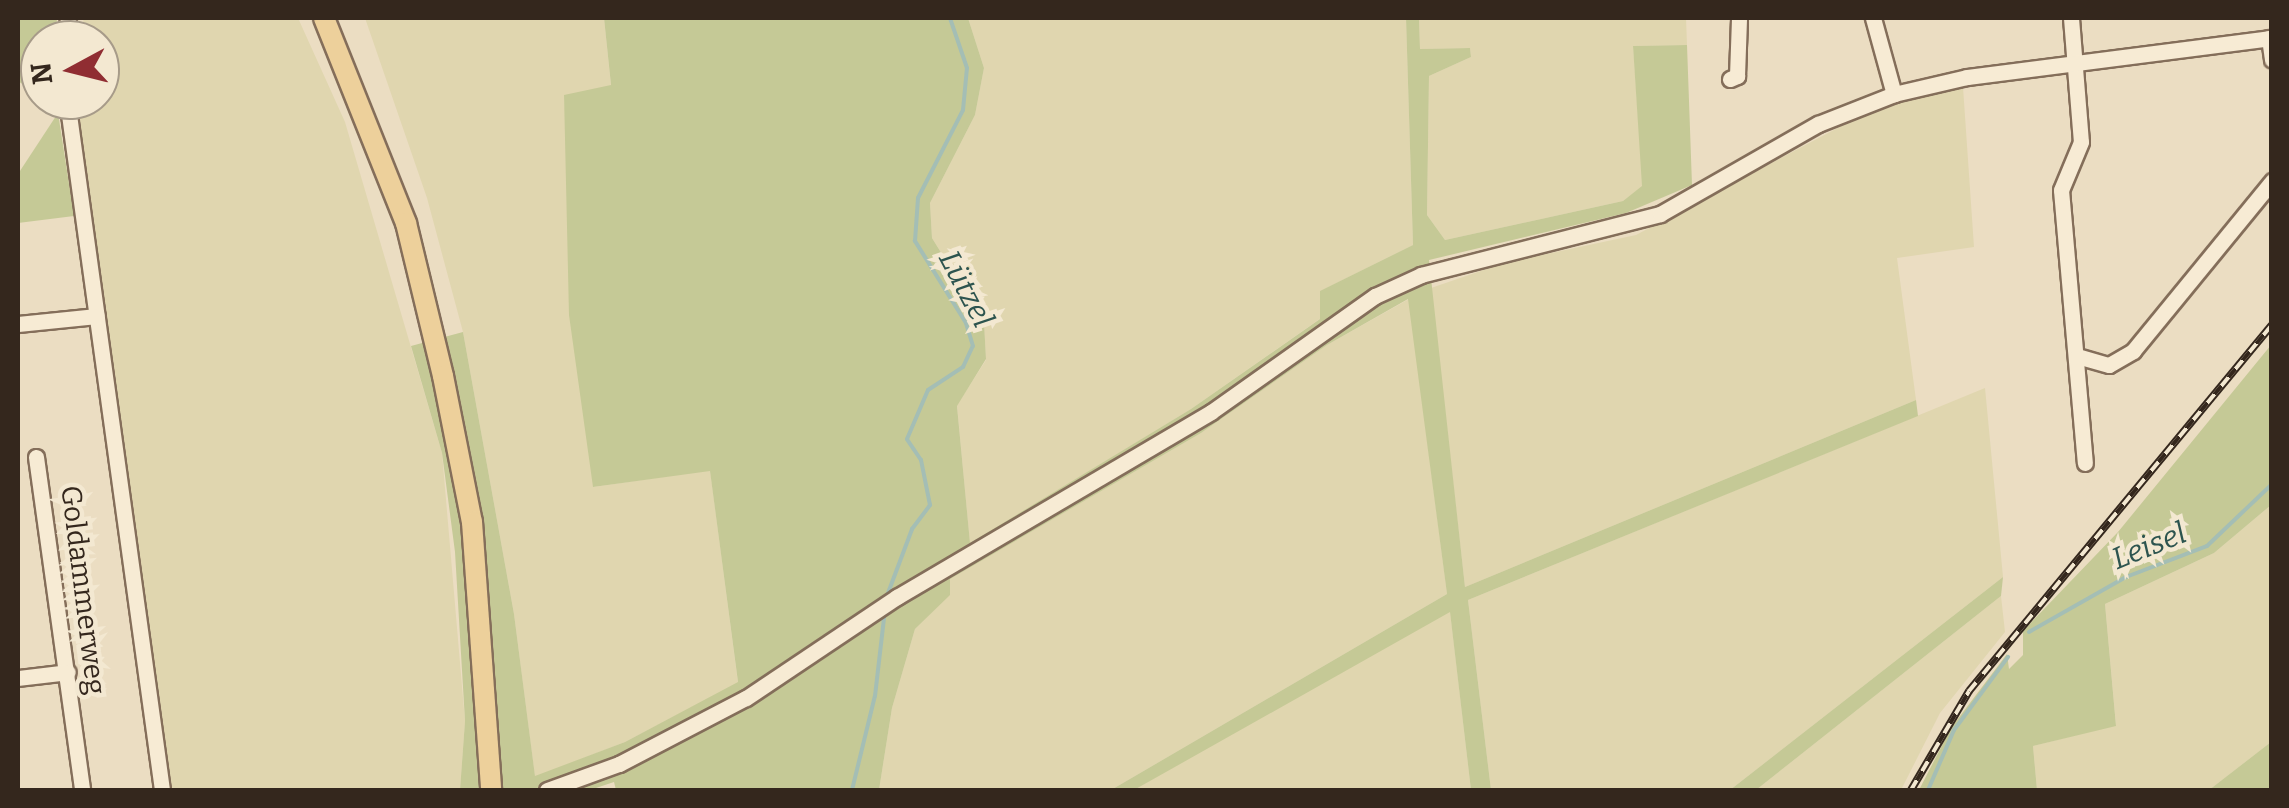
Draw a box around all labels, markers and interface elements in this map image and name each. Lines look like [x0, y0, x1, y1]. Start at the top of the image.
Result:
north arrow [20, 20, 120, 120]
text: N [24, 61, 59, 86]
water label: Lützel [931, 245, 1001, 333]
street label: Goldammerweg [54, 484, 112, 696]
water label: Leisel [2107, 515, 2191, 577]

